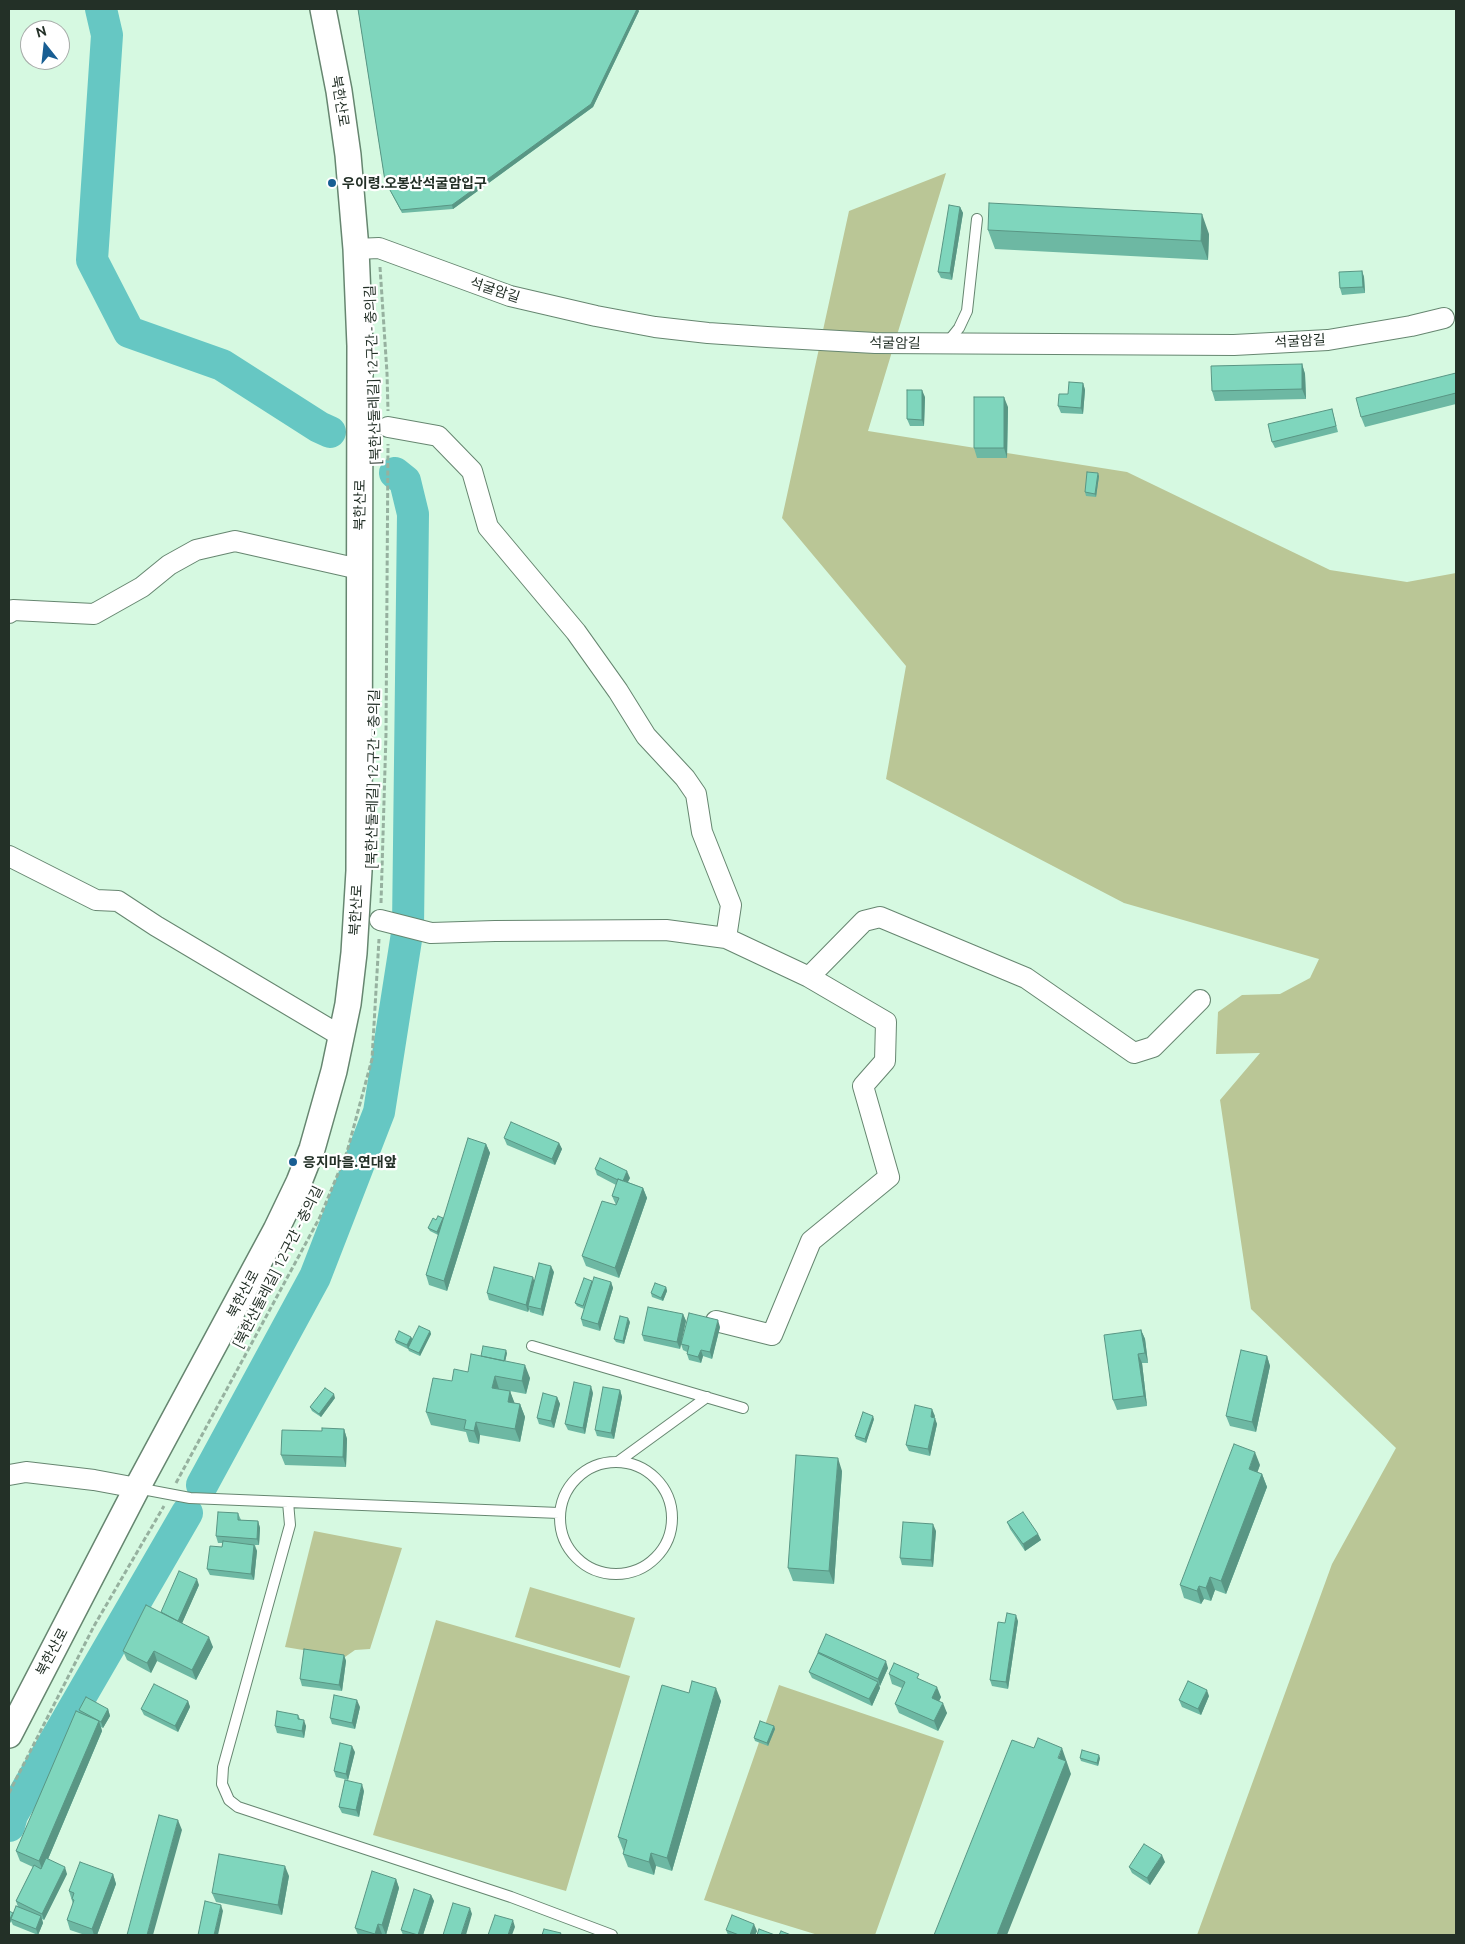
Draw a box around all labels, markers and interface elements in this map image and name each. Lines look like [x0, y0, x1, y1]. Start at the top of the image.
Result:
north arrow [20, 20, 70, 70]
text: N [34, 22, 48, 41]
street label: 북한산로 [328, 74, 352, 128]
place label: 우이령.오봉산석굴암입구 [342, 175, 487, 191]
marker: 우이령.오봉산석굴암입구 [326, 177, 338, 189]
street label: 석굴암길 [468, 274, 522, 306]
street label: [북한산둘레길] 12구간 - 충의길 [361, 285, 385, 465]
street label: 석굴암길 [1274, 331, 1326, 351]
street label: 석굴암길 [869, 334, 921, 352]
street label: 북한산로 [351, 479, 369, 531]
street label: [북한산둘레길] 12구간 - 충의길 [363, 689, 383, 869]
street label: 북한산로 [346, 884, 366, 936]
place label: 응지마을.연대앞 [303, 1154, 397, 1170]
marker: 응지마을.연대앞 [287, 1156, 299, 1168]
street label: [북한산둘레길] 12구간 - 충의길 [230, 1183, 326, 1351]
street label: 북한산로 [223, 1267, 263, 1321]
street label: 북한산로 [32, 1625, 72, 1679]

